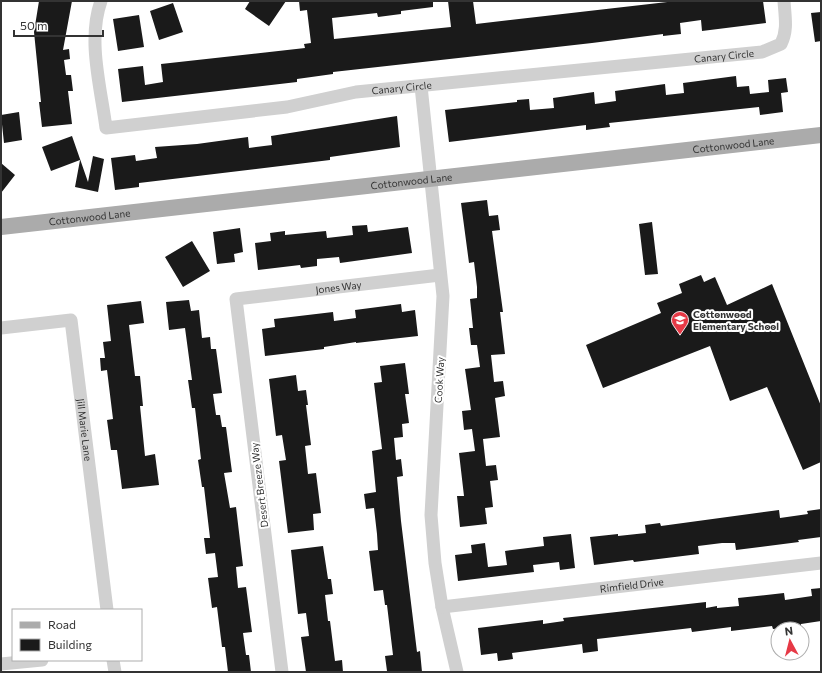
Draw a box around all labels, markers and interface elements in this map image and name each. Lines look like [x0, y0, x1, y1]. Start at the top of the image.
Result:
scale bar [14, 12, 103, 38]
text: 50 m [20, 18, 48, 32]
street label: Canary Circle [693, 47, 755, 65]
street label: Canary Circle [371, 79, 432, 96]
street label: Cottonwood Lane [692, 134, 775, 155]
street label: Cottonwood Lane [370, 170, 453, 191]
street label: Cottonwood Lane [48, 207, 131, 228]
street label: Jones Way [315, 278, 362, 296]
place label: Cottonwood Elementary School [693, 308, 779, 332]
school or university icon: Cottonwood Elementary School [670, 310, 690, 335]
street label: Cook Way [432, 357, 446, 403]
street label: Jill Marie Lane [75, 398, 94, 462]
street label: Desert Breeze Way [248, 442, 270, 528]
street label: Rimfield Drive [599, 575, 664, 595]
legend [12, 609, 142, 661]
text: Road [48, 617, 76, 631]
north arrow [770, 621, 810, 661]
text: N [784, 624, 794, 638]
text: Building [48, 637, 92, 651]

